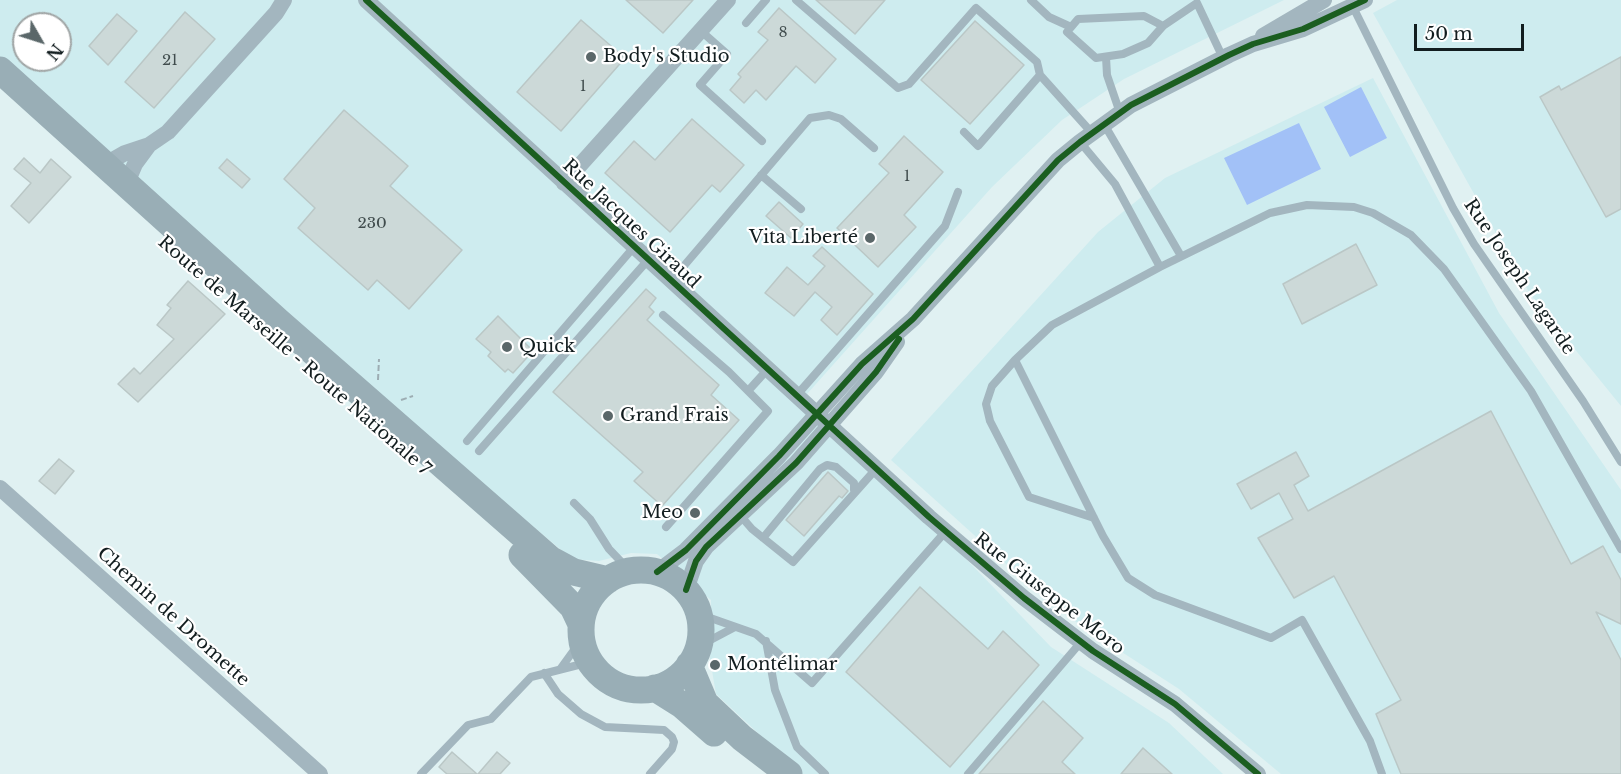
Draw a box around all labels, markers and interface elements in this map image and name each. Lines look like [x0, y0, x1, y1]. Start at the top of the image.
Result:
north arrow [12, 12, 72, 72]
scale bar [1417, 12, 1526, 50]
text: 50 m [1425, 23, 1473, 45]
house number: 8 [778, 24, 788, 42]
text: N [42, 40, 67, 64]
place label: Body's Studio [603, 46, 730, 68]
marker: Body's Studio [584, 50, 598, 64]
house number: 21 [162, 52, 178, 70]
house number: 1 [580, 78, 586, 96]
street label: Rue Jacques Giraud [558, 155, 704, 293]
house number: 1 [904, 168, 910, 186]
street label: Rue Joseph Lagarde [1459, 195, 1579, 359]
house number: 230 [357, 215, 387, 233]
place label: Vita Liberté [749, 227, 858, 249]
marker: Vita Liberté [863, 231, 877, 245]
street label: Route de Marseille - Route Nationale 7 [153, 232, 435, 480]
place label: Quick [519, 336, 575, 358]
marker: Quick [500, 340, 514, 354]
place label: Grand Frais [620, 405, 729, 427]
marker: Grand Frais [601, 409, 615, 423]
place label: Meo [642, 502, 683, 524]
marker: Meo [688, 506, 702, 520]
street label: Rue Giuseppe Moro [969, 529, 1129, 659]
street label: Chemin de Dromette [92, 543, 254, 691]
place label: Montélimar [727, 654, 837, 676]
marker: Montélimar [708, 658, 722, 672]

